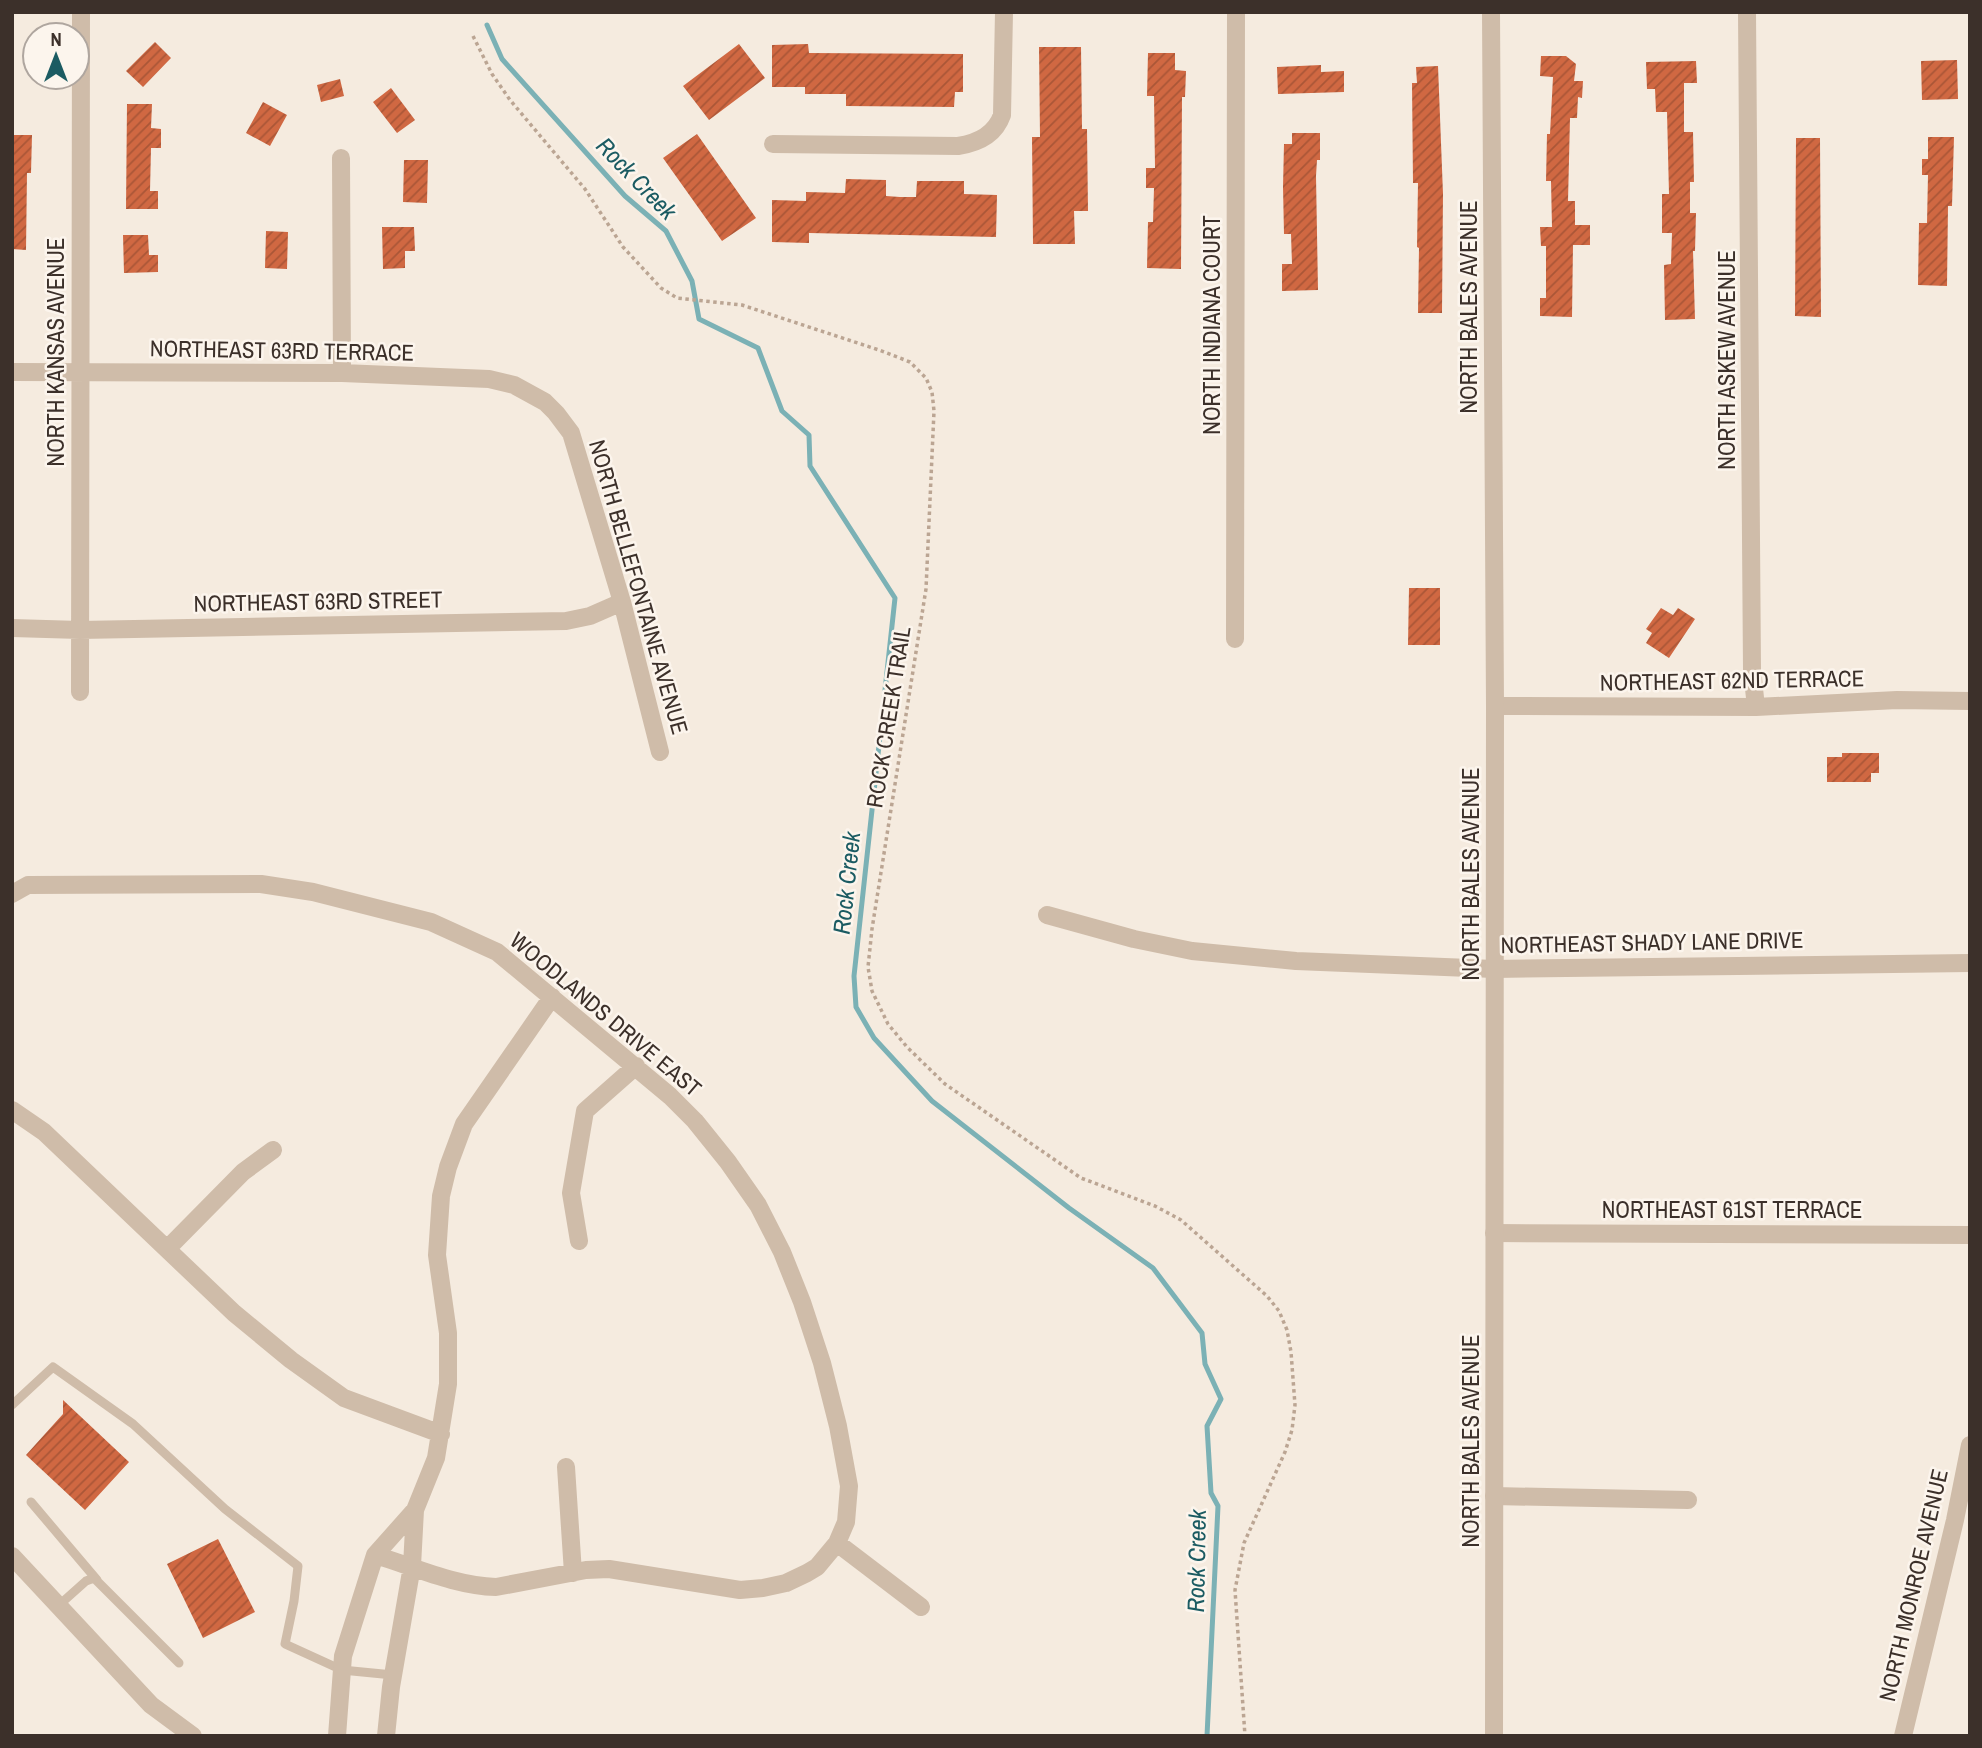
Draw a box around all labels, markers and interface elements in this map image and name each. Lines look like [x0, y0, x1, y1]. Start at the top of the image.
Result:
north arrow [21, 21, 91, 91]
text: N [50, 26, 62, 52]
water label: Rock Creek [590, 130, 685, 227]
street label: NORTH BALES AVENUE [1453, 200, 1484, 414]
street label: NORTH INDIANA COURT [1196, 215, 1227, 435]
street label: NORTH KANSAS AVENUE [40, 238, 71, 466]
street label: NORTH ASKEW AVENUE [1711, 250, 1742, 470]
street label: NORTHEAST 63RD TERRACE [150, 332, 414, 368]
street label: NORTH BELLEFONTAINE AVENUE [582, 436, 696, 738]
street label: NORTHEAST 63RD STREET [193, 583, 443, 619]
street label: ROCK CREEK TRAIL [858, 624, 918, 810]
street label: NORTHEAST 62ND TERRACE [1600, 662, 1864, 698]
street label: NORTH BALES AVENUE [1455, 767, 1486, 981]
water label: Rock Creek [825, 829, 867, 936]
street label: NORTHEAST SHADY LANE DRIVE [1500, 924, 1804, 960]
street label: WOODLANDS DRIVE EAST [504, 925, 709, 1104]
street label: NORTHEAST 61ST TERRACE [1602, 1194, 1862, 1225]
street label: NORTH BALES AVENUE [1455, 1334, 1486, 1548]
street label: NORTH MONROE AVENUE [1871, 1466, 1955, 1704]
water label: Rock Creek [1179, 1508, 1213, 1613]

